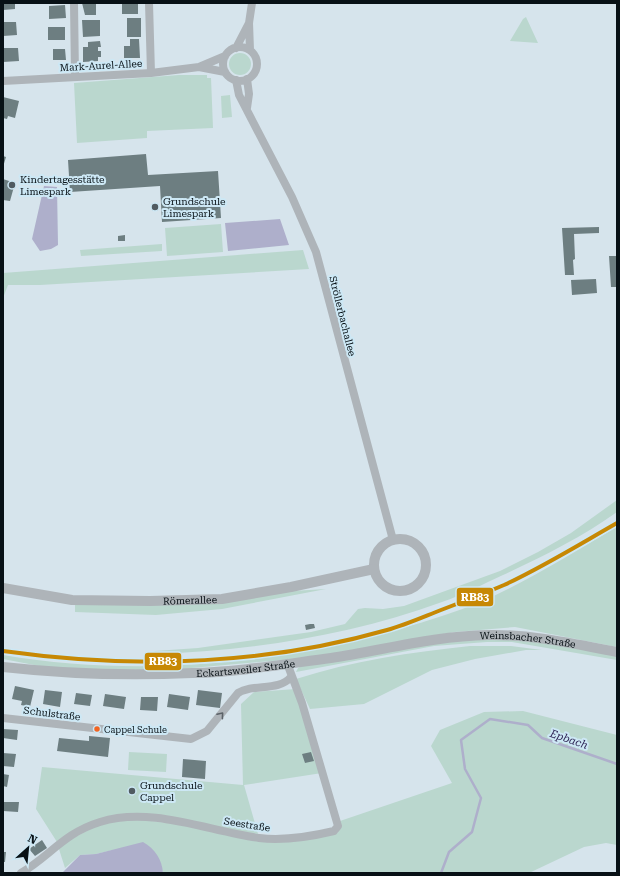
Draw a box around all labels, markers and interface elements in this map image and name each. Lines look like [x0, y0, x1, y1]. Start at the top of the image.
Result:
street label: Mark-Aurel-Allee [59, 58, 143, 73]
place label: Kindertagesstätte Limespark [20, 174, 105, 197]
marker: Kindertagesstätte Limespark [7, 180, 17, 190]
place label: Grundschule Limespark [163, 196, 226, 219]
marker: Grundschule Limespark [150, 202, 160, 212]
street label: Ströllerbachallee [327, 275, 358, 358]
line badge: RB83 [456, 587, 494, 607]
text: RB83 [461, 591, 489, 604]
street label: Römerallee [163, 594, 218, 607]
street label: Weinsbacher Straße [480, 630, 577, 650]
line badge: RB83 [144, 652, 182, 671]
text: RB83 [149, 655, 177, 668]
street label: Eckartsweiler Straße [196, 658, 296, 679]
street label: Schulstraße [23, 705, 82, 723]
one-way arrow [217, 712, 224, 719]
marker: Cappel Schule [92, 724, 102, 734]
place label: Cappel Schule [104, 725, 167, 735]
water label: Epbach [547, 727, 590, 752]
place label: Grundschule Cappel [140, 780, 203, 803]
marker: Grundschule Cappel [127, 786, 137, 796]
street label: Seestraße [223, 815, 272, 834]
north arrow [8, 828, 48, 868]
text: N [26, 832, 40, 847]

